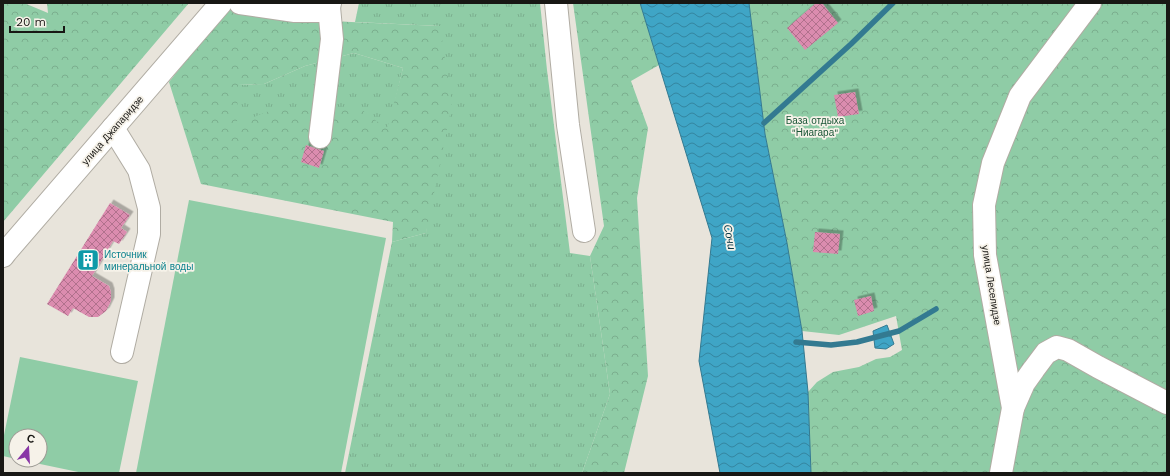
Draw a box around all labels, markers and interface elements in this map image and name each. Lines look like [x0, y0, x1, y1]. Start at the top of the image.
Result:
scale bar [10, 8, 64, 34]
text: 20 m [16, 15, 46, 29]
street label: улица Джапаридзе [79, 93, 146, 167]
park label: База отдыха "Ниагара" [786, 115, 845, 138]
water label: Сочи [721, 223, 738, 251]
street label: улица Леселидзе [980, 244, 1003, 326]
building icon: Источник минеральной воды [75, 247, 101, 273]
place label: Источник минеральной воды [104, 249, 193, 272]
north arrow [8, 428, 48, 468]
text: С [25, 432, 37, 446]

